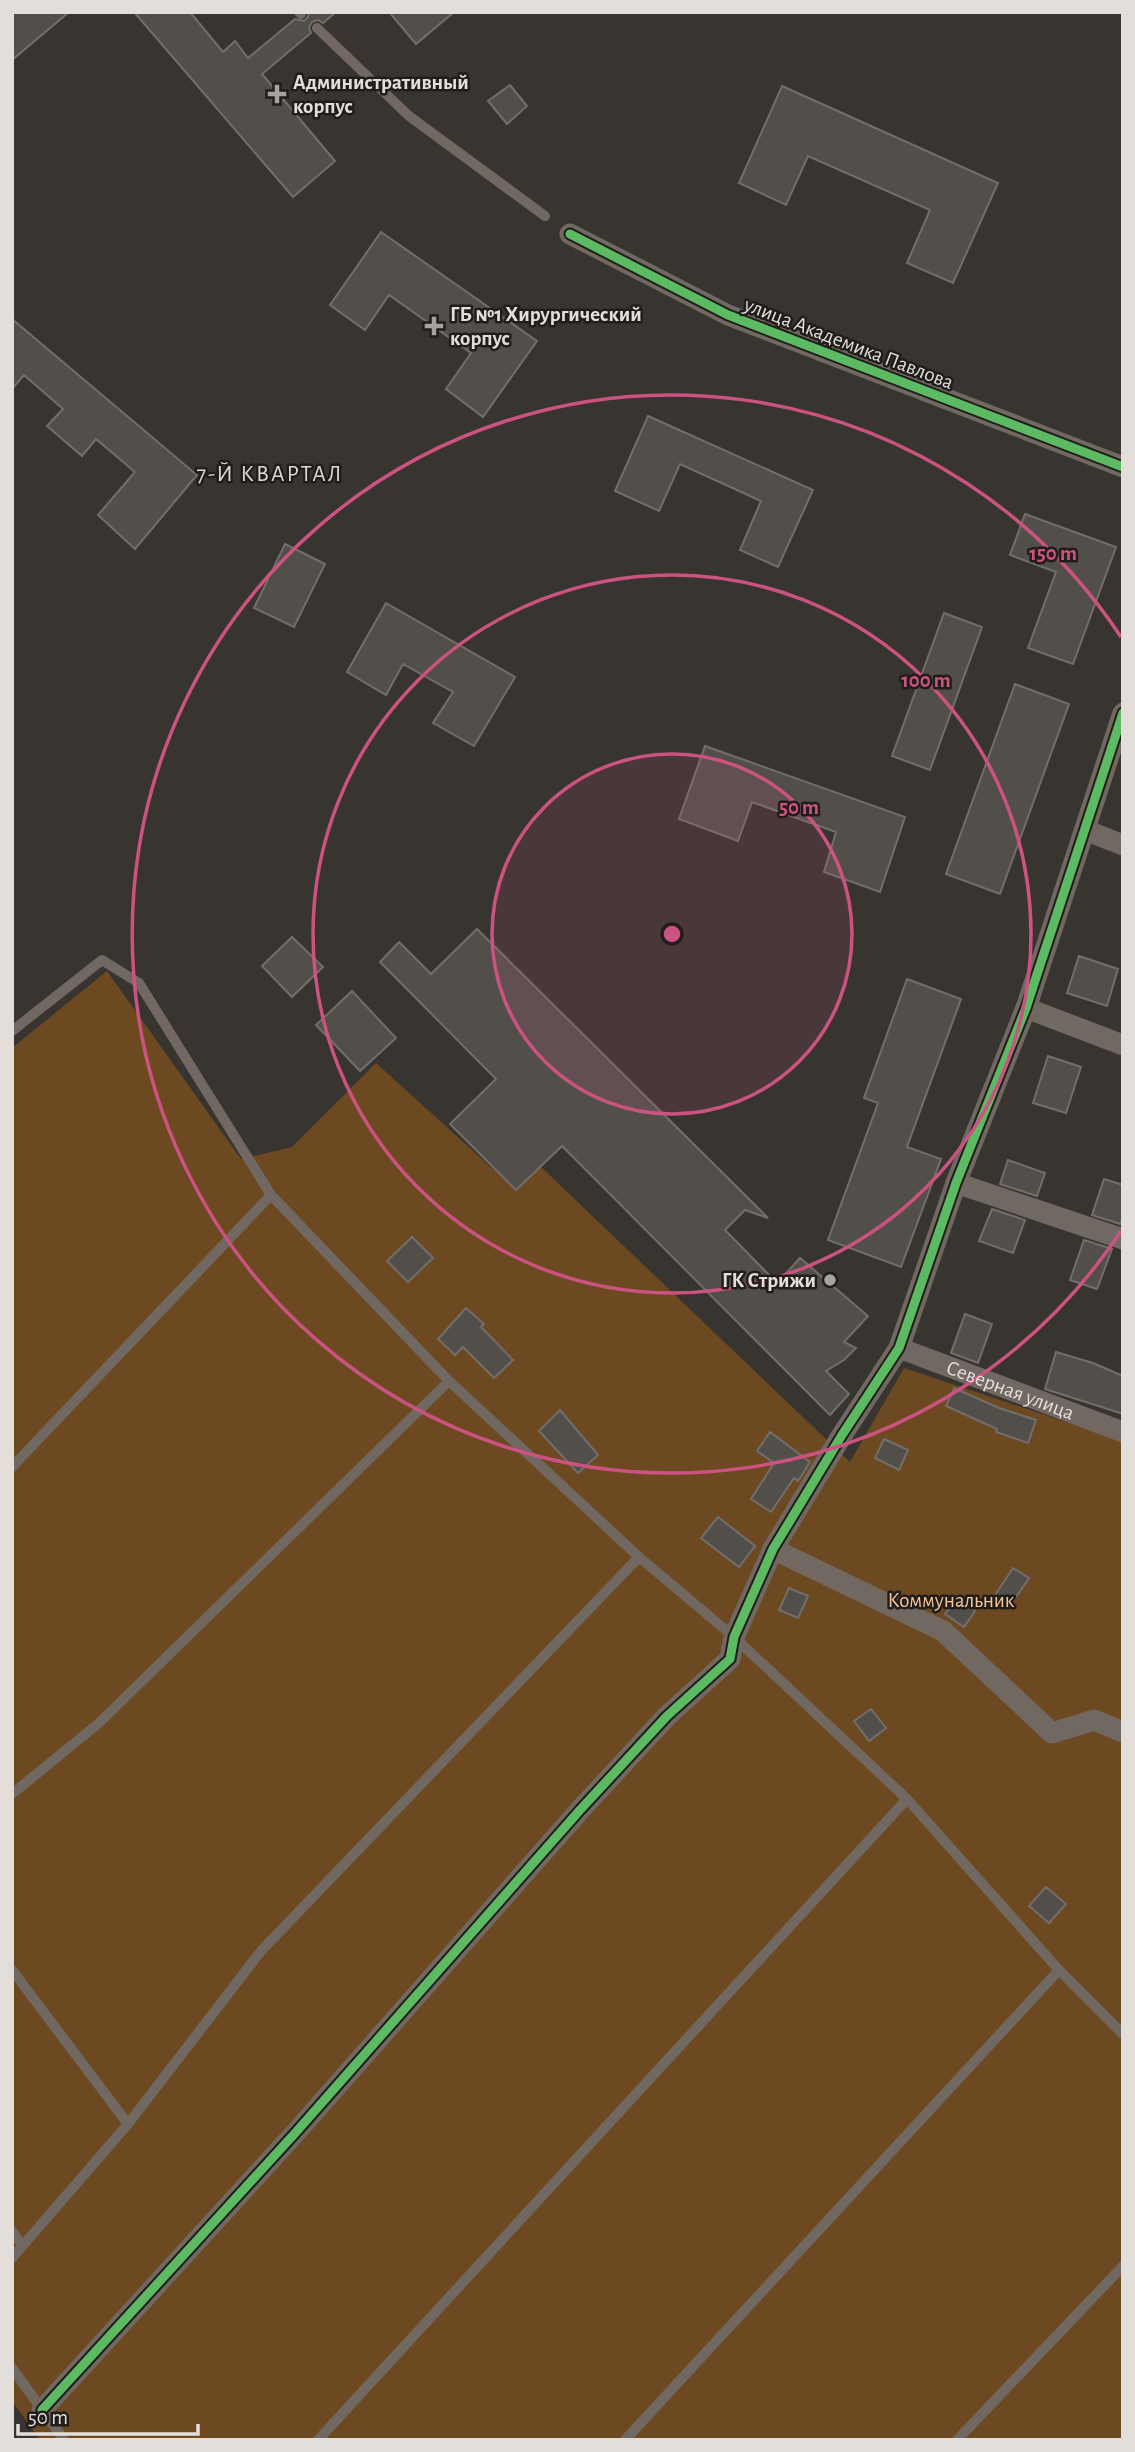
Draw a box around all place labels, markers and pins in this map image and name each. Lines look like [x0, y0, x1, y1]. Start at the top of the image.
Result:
place label: Административный корпус [293, 72, 469, 117]
marker: Административный корпус [267, 84, 287, 104]
place label: ГБ №1 Хирургический корпус [450, 304, 642, 349]
marker: ГБ №1 Хирургический корпус [424, 316, 444, 336]
centre of rings [660, 922, 684, 946]
place label: ГК Стрижи [722, 1270, 816, 1291]
marker: ГК Стрижи [822, 1272, 838, 1288]

